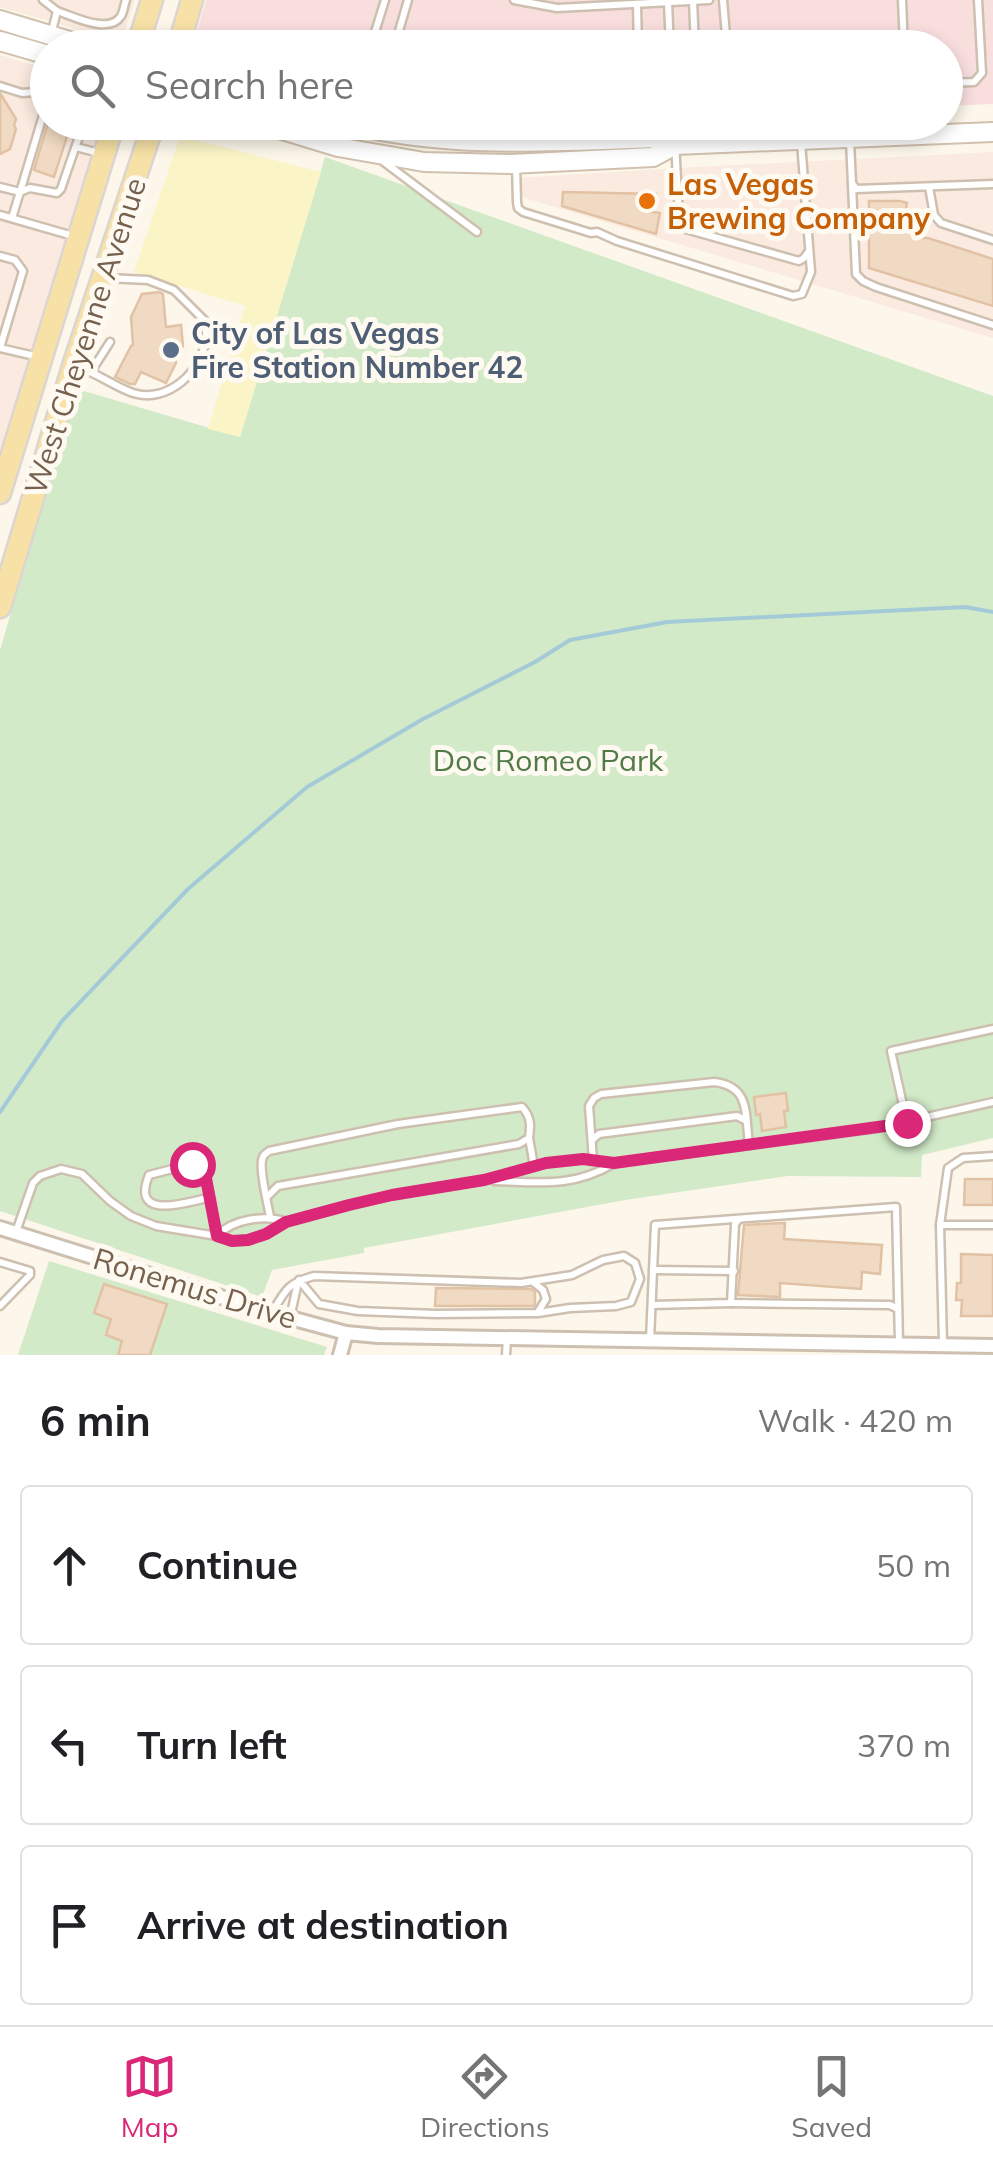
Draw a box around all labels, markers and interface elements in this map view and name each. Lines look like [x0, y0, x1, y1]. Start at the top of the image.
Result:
search box [30, 30, 963, 140]
icon: search [65, 58, 120, 113]
text: Search here [145, 61, 354, 109]
place label: Las Vegas Brewing Company [667, 165, 931, 237]
street label: West Cheyenne Avenue [16, 173, 154, 499]
marker: Las Vegas Brewing Company [636, 190, 658, 212]
place label: City of Las Vegas Fire Station Number 42 [191, 314, 523, 386]
marker: City of Las Vegas Fire Station Number 42 [160, 339, 182, 361]
park label: Doc Romeo Park [433, 741, 664, 779]
route end [885, 1101, 931, 1147]
route start [170, 1142, 216, 1188]
street label: Ronemus Drive [89, 1239, 301, 1337]
text: 6 min [40, 1394, 151, 1447]
text: Walk · 420 m [758, 1400, 953, 1440]
icon: ahead [42, 1538, 97, 1593]
text: Continue [137, 1541, 298, 1589]
text: 50 m [876, 1545, 951, 1585]
icon: left [42, 1718, 97, 1773]
text: Turn left [137, 1721, 287, 1769]
text: 370 m [857, 1725, 951, 1765]
icon: arrive [42, 1898, 97, 1953]
text: Arrive at destination [137, 1901, 509, 1949]
tab: Map [121, 2049, 178, 2144]
tab: Directions [420, 2049, 550, 2144]
tab: Saved [791, 2049, 872, 2144]

